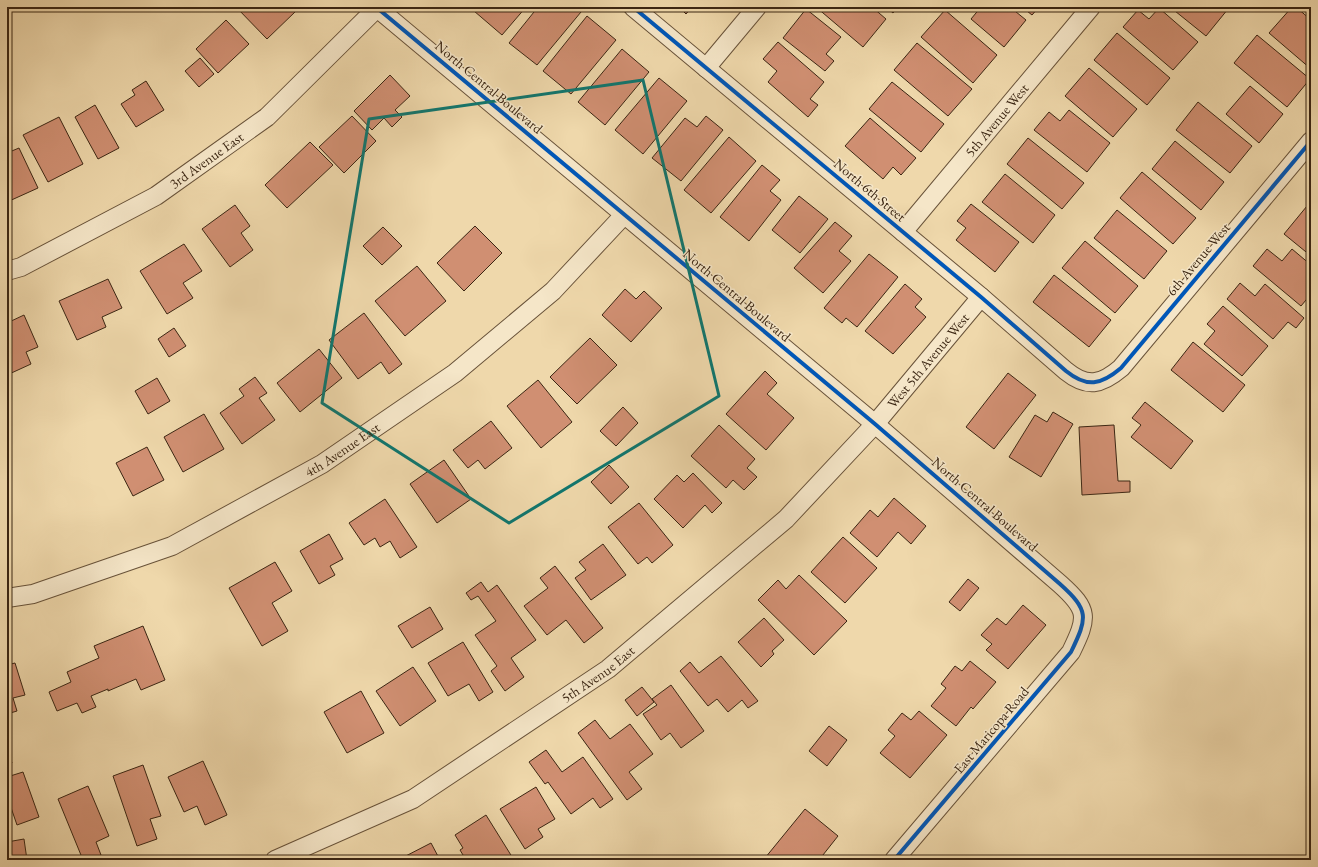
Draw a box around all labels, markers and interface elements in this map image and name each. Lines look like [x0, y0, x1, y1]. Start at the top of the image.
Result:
street label: North Central Boulevard [431, 37, 547, 138]
street label: 5th Avenue West [961, 79, 1033, 160]
street label: 3rd Avenue East [166, 127, 247, 193]
street label: North 6th Street [830, 155, 910, 226]
street label: 6th Avenue West [1162, 218, 1234, 299]
street label: North Central Boulevard [679, 245, 795, 346]
street label: West 5th Avenue West [883, 309, 973, 412]
street label: 4th Avenue East [301, 418, 384, 481]
street label: North Central Boulevard [928, 453, 1043, 556]
street label: 5th Avenue East [558, 641, 639, 707]
street label: East Maricopa Road [949, 682, 1033, 777]

